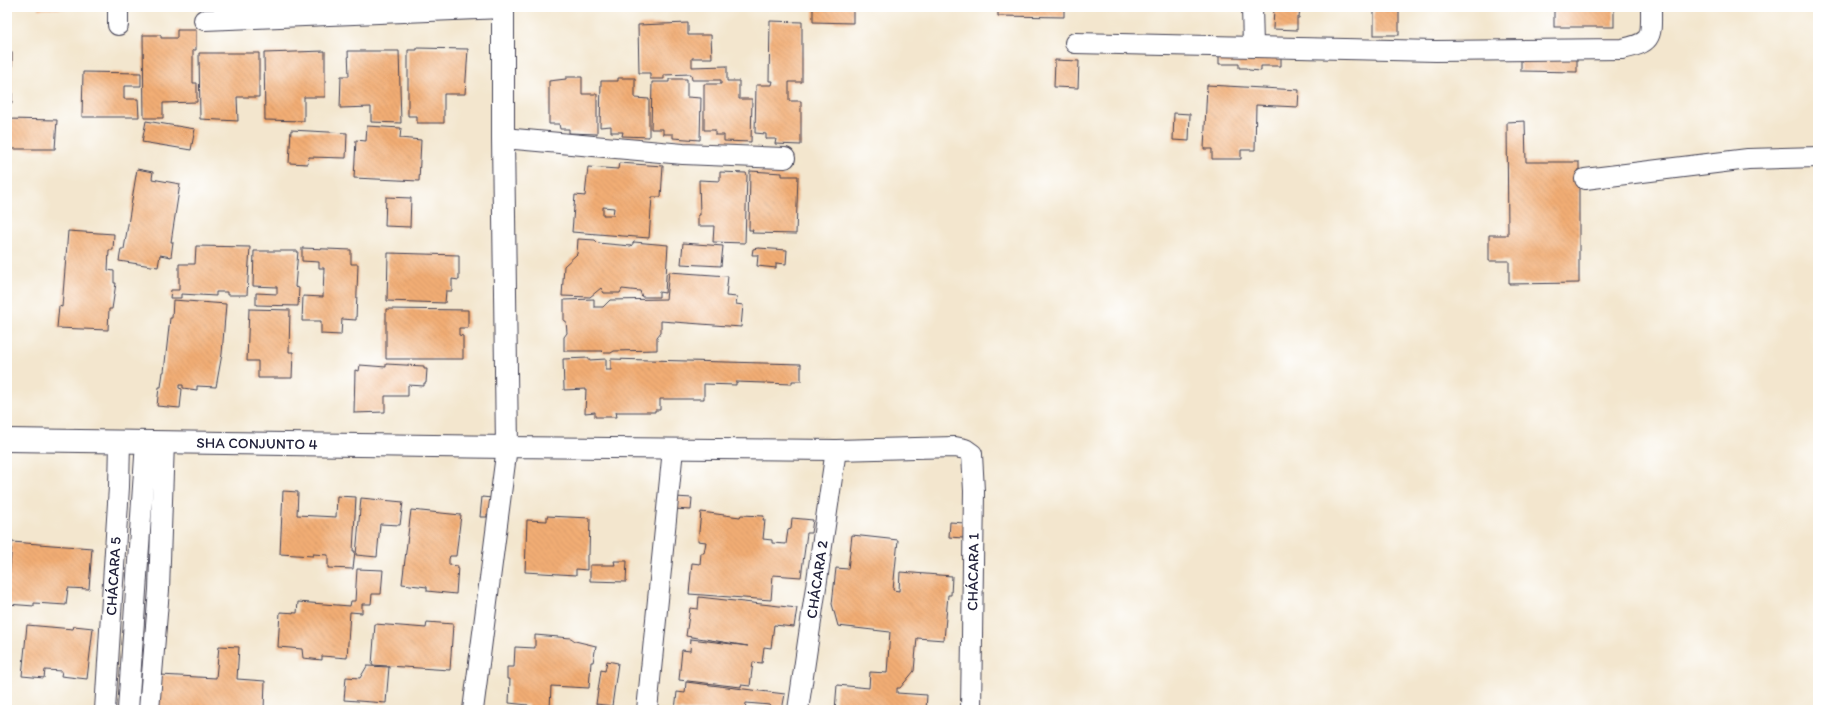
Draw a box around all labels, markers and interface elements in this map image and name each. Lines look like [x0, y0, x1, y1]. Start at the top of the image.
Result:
street label: SHA CONJUNTO 4 [196, 434, 318, 453]
street label: CHÁCARA 1 [963, 533, 983, 611]
street label: CHÁCARA 5 [102, 536, 125, 616]
street label: CHÁCARA 2 [802, 539, 832, 620]

